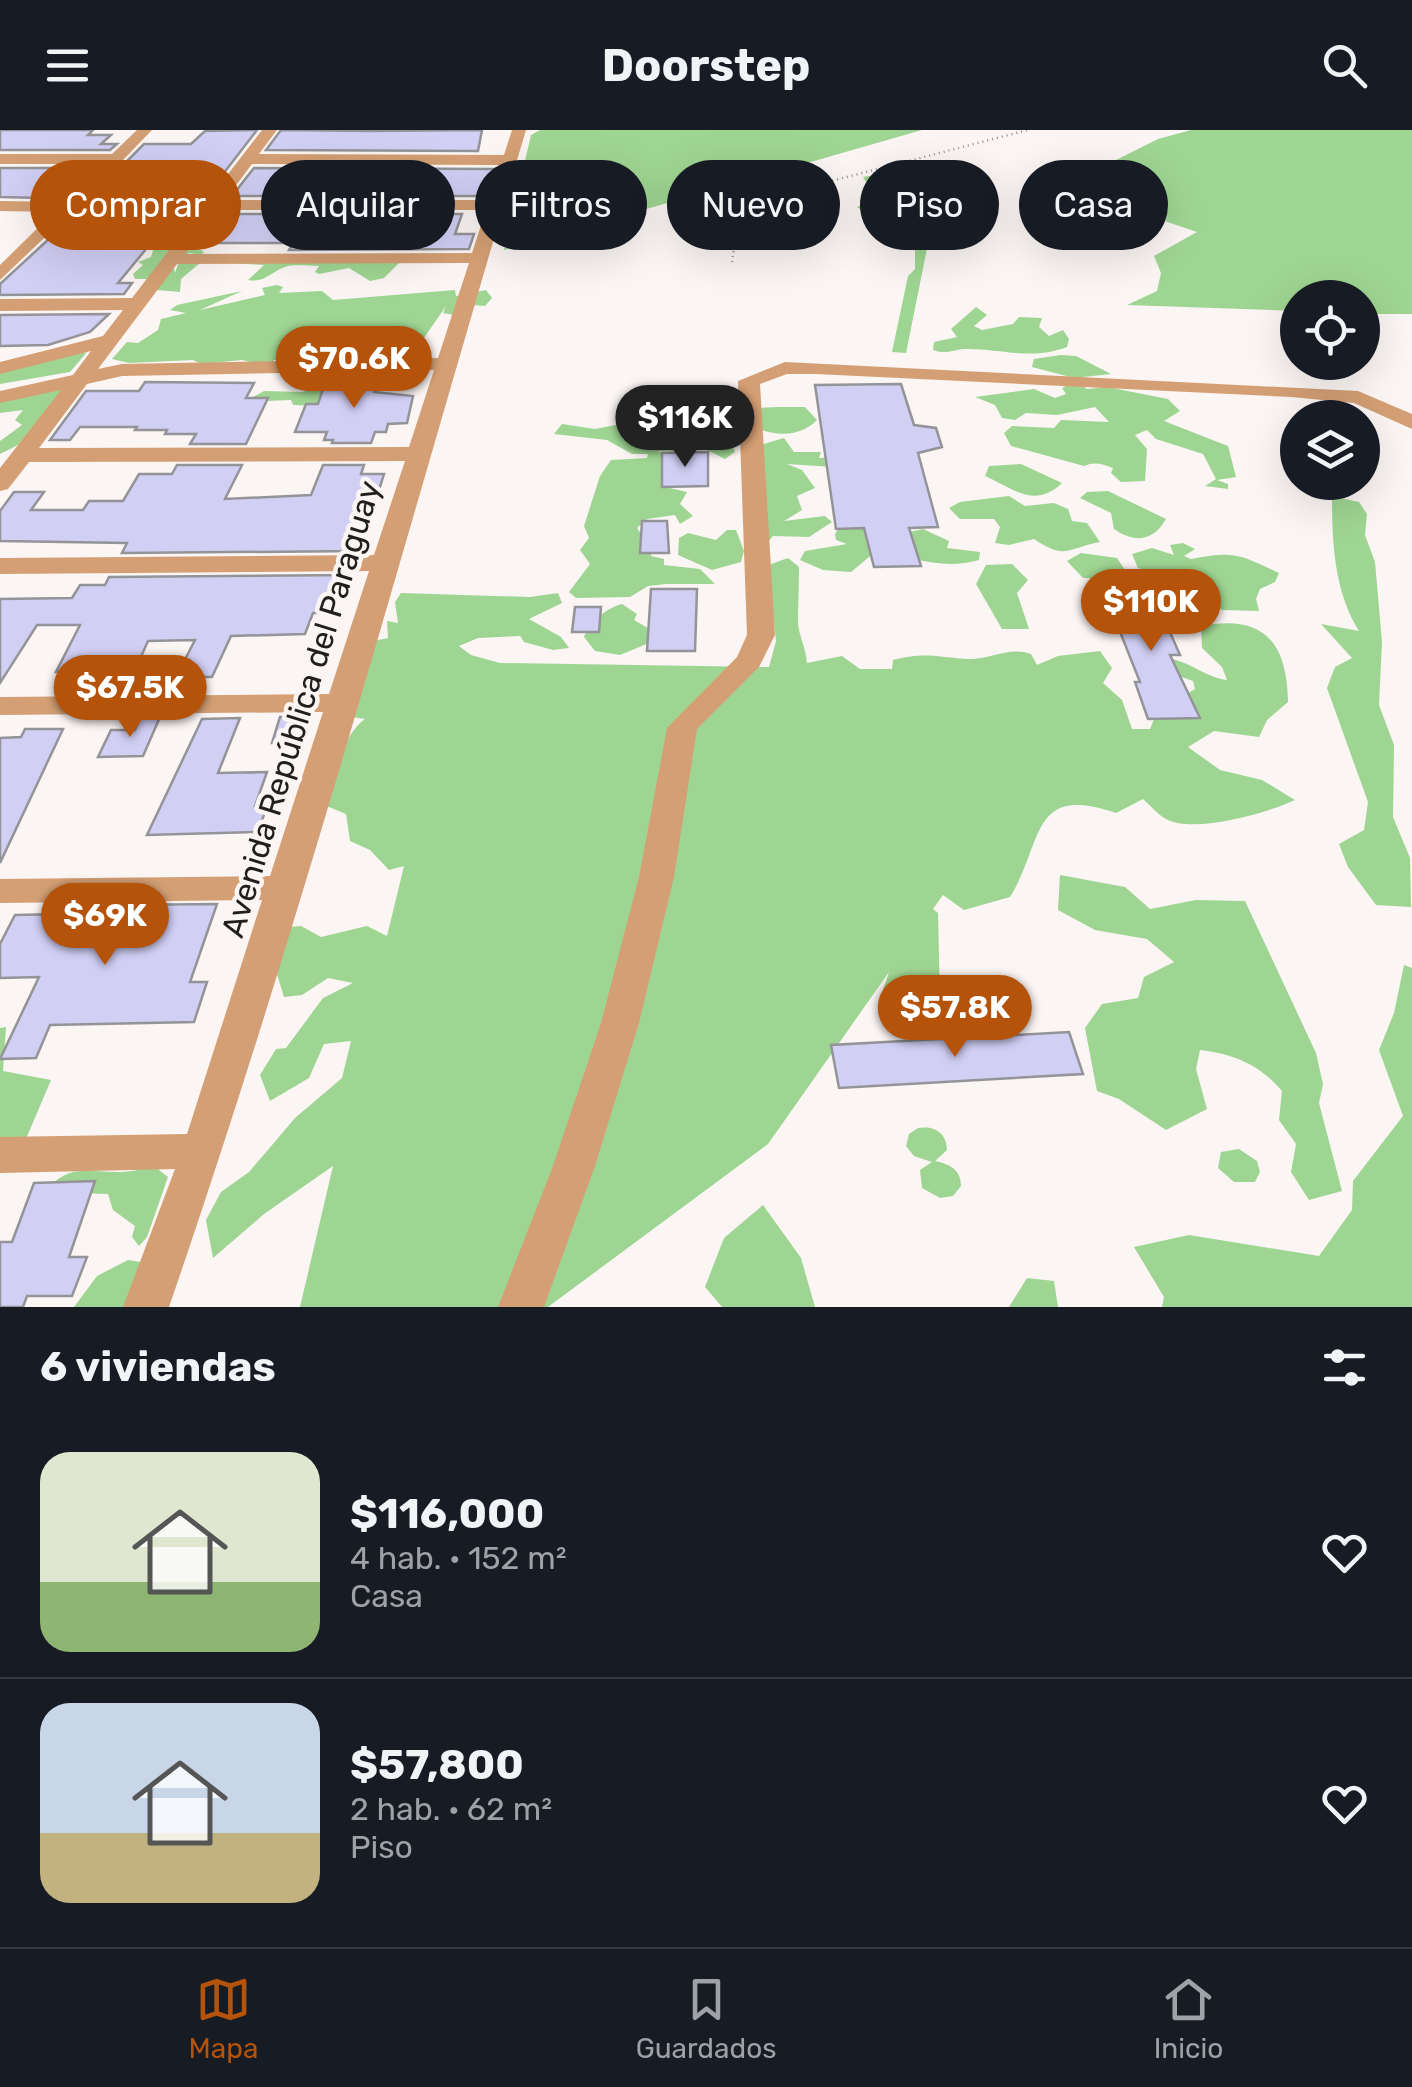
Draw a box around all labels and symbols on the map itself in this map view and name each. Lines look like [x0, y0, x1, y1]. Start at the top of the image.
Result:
pin: $70.6K [273, 326, 435, 411]
pin: $116K [615, 385, 755, 470]
street label: Avenida República del Paraguay [213, 476, 389, 942]
pin: $110K [1081, 569, 1221, 654]
pin: $67.5K [49, 655, 211, 740]
pin: $69K [46, 883, 164, 968]
pin: $57.8K [874, 975, 1036, 1060]

